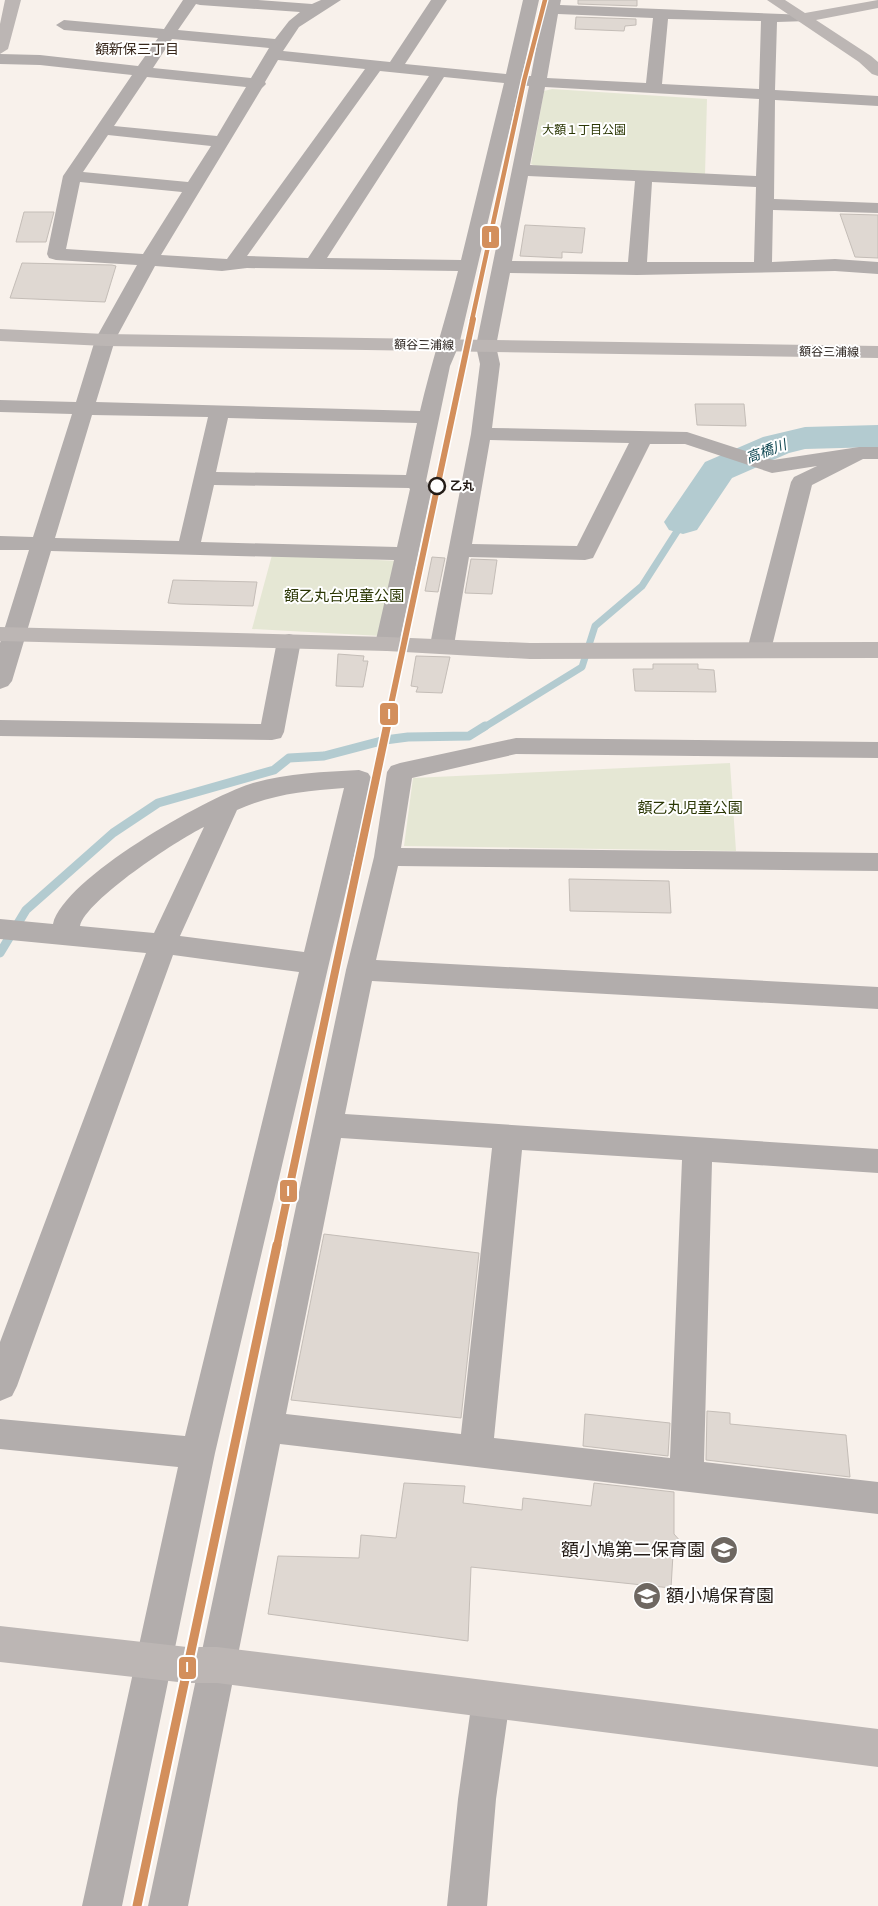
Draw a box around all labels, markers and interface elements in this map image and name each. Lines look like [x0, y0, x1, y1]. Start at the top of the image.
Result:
district label: 額新保三丁目 [95, 41, 179, 57]
park label: 大額１丁目公園 [542, 123, 626, 136]
line badge: I [481, 225, 500, 249]
text: I [488, 229, 492, 245]
street label: 額谷三浦線 [394, 337, 454, 352]
street label: 額谷三浦線 [799, 344, 859, 359]
water label: 高橋川 [744, 436, 790, 466]
marker: 乙丸 [428, 477, 446, 495]
place label: 乙丸 [450, 479, 474, 492]
park label: 額乙丸台児童公園 [284, 587, 404, 604]
line badge: I [379, 702, 399, 726]
text: I [387, 706, 391, 722]
park label: 額乙丸児童公園 [637, 799, 743, 816]
line badge: I [279, 1179, 298, 1203]
text: I [286, 1183, 290, 1199]
school or university icon: 額小鳩第二保育園 [709, 1535, 739, 1565]
place label: 額小鳩第二保育園 [561, 1539, 705, 1559]
school or university icon: 額小鳩保育園 [632, 1581, 662, 1611]
place label: 額小鳩保育園 [666, 1585, 774, 1605]
line badge: I [178, 1656, 197, 1680]
text: I [185, 1659, 189, 1675]

